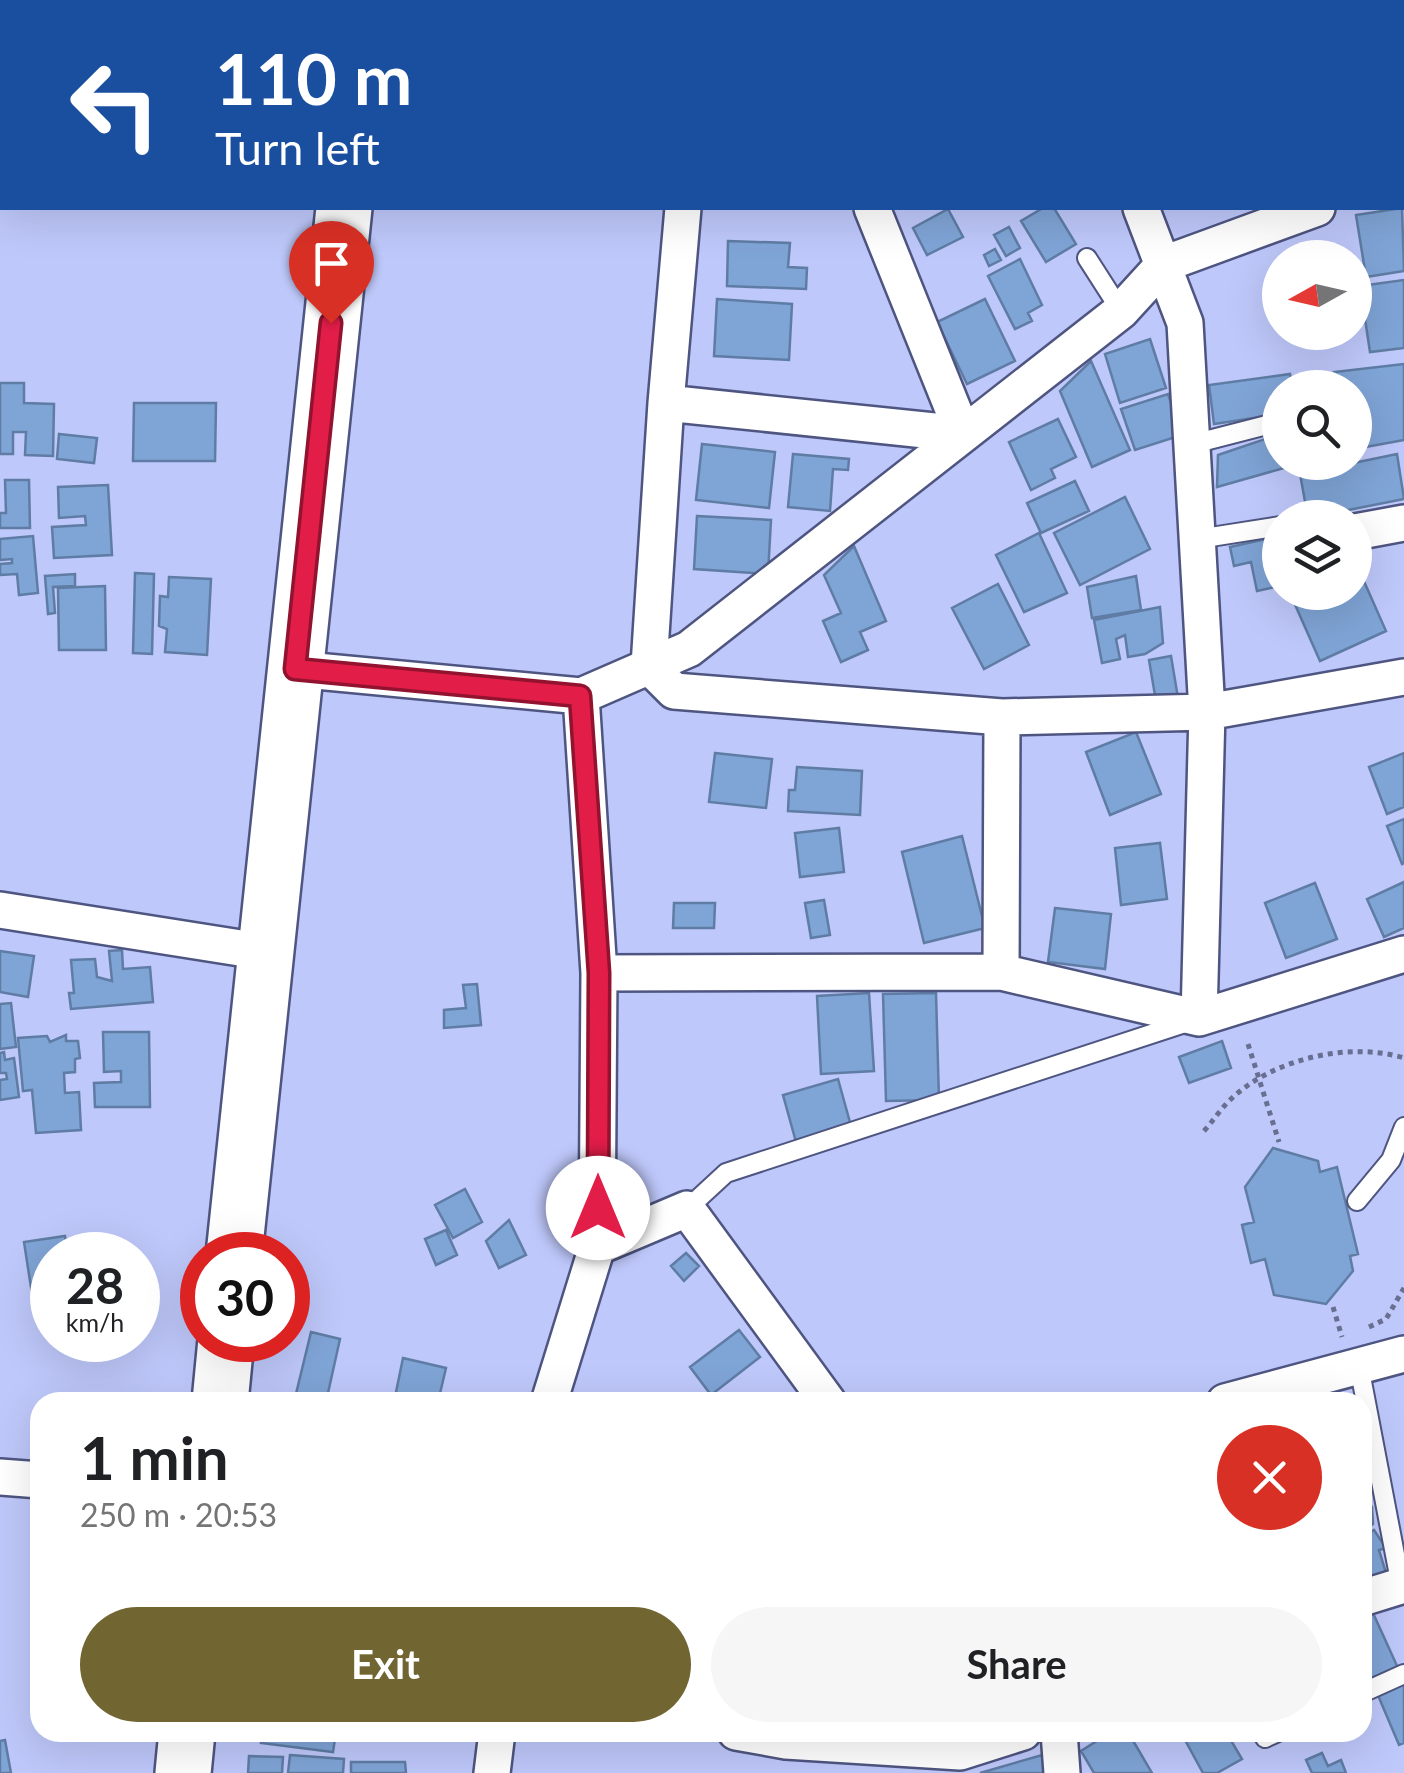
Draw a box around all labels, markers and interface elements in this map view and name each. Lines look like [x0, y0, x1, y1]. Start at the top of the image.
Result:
text: 110 m [215, 36, 412, 120]
icon: left [50, 40, 180, 170]
text: Turn left [215, 121, 380, 175]
pin [289, 221, 374, 324]
icon: arrive [304, 236, 359, 291]
north arrow [1262, 240, 1372, 350]
map controls [1262, 240, 1372, 610]
button: search [1262, 370, 1372, 480]
button: layers [1262, 500, 1372, 610]
position arrow [546, 1156, 650, 1260]
speed limit sign: 30 [180, 1232, 310, 1362]
text: 28 [66, 1255, 124, 1315]
text: km/h [66, 1307, 124, 1337]
text: 1 min [80, 1421, 229, 1493]
button: close [1217, 1425, 1322, 1530]
text: 250 m · 20:53 [80, 1495, 277, 1534]
button: Exit [80, 1607, 691, 1722]
button: Share [711, 1607, 1322, 1722]

